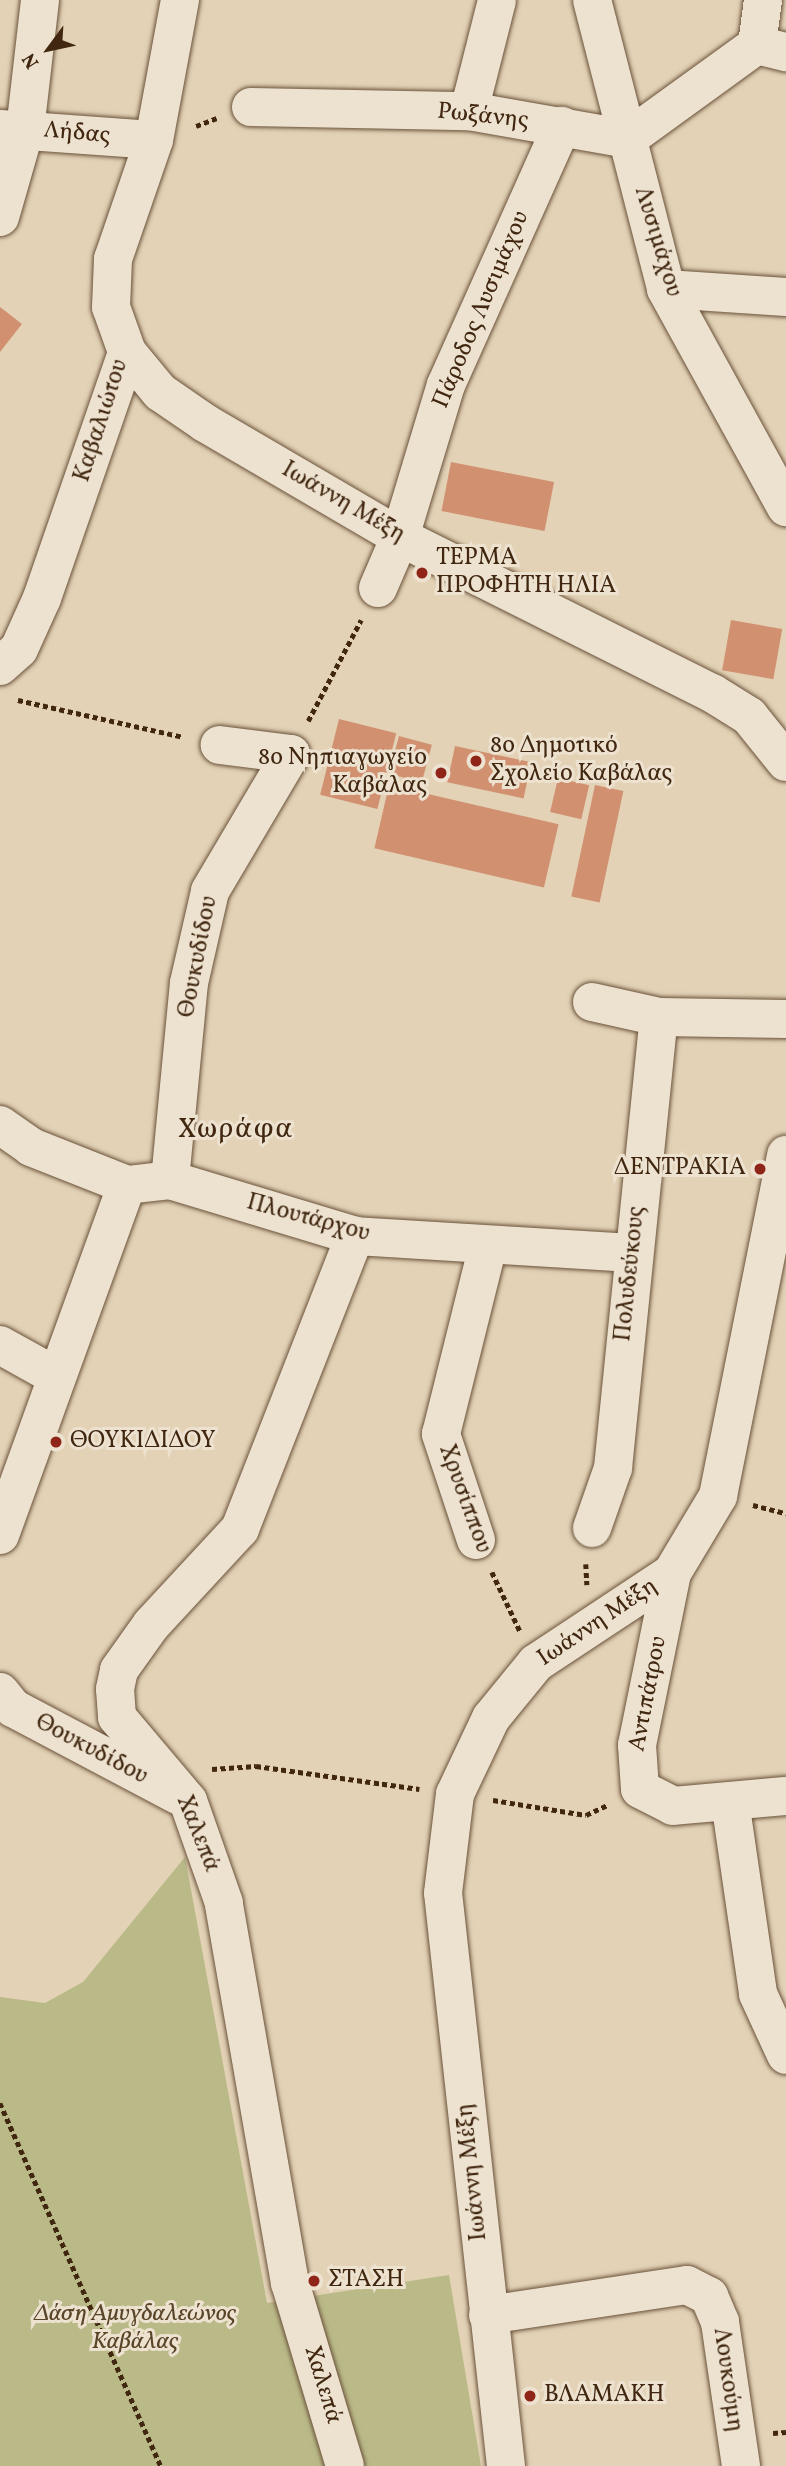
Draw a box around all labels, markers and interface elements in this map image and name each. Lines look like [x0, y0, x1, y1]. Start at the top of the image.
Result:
north arrow [14, 14, 84, 84]
text: N [17, 48, 46, 73]
street label: Ρωξάνης [436, 98, 530, 136]
street label: Λήδας [43, 117, 111, 151]
street label: Λυσιμάχου [627, 183, 687, 301]
street label: Πάροδος Λυσιμάχου [427, 207, 537, 413]
street label: Καβαλιώτου [69, 356, 135, 486]
street label: Ιωάννη Μέξη [276, 456, 410, 550]
place label: ΤΕΡΜΑ ΠΡΟΦΗΤΗ ΗΛΙΑ [436, 545, 616, 601]
marker: ΤΕΡΜΑ ΠΡΟΦΗΤΗ ΗΛΙΑ [414, 565, 430, 581]
place label: 8ο Δημοτικό Σχολείο Καβάλας [490, 733, 672, 789]
place label: 8ο Νηπιαγωγείο Καβάλας [258, 745, 427, 801]
marker: 8ο Δημοτικό Σχολείο Καβάλας [468, 753, 484, 769]
marker: 8ο Νηπιαγωγείο Καβάλας [433, 765, 449, 781]
street label: Θουκυδίδου [173, 894, 225, 1020]
district label: Χωράφα [178, 1113, 294, 1147]
place label: ΔΕΝΤΡΑΚΙΑ [614, 1155, 746, 1183]
marker: ΔΕΝΤΡΑΚΙΑ [752, 1161, 768, 1177]
street label: Πλουτάρχου [243, 1189, 373, 1249]
street label: Πολυδεύκους [610, 1205, 652, 1343]
place label: ΘΟΥΚΙΔΙΔΟΥ [70, 1428, 216, 1456]
marker: ΘΟΥΚΙΔΙΔΟΥ [48, 1434, 64, 1450]
street label: Χρυσίππου [431, 1441, 497, 1557]
street label: Ιωάννη Μέξη [533, 1572, 663, 1674]
street label: Αντιπάτρου [624, 1634, 674, 1754]
street label: Θουκυδίδου [30, 1708, 152, 1792]
street label: Χαλεπά [169, 1791, 225, 1877]
street label: Ιωάννη Μέξη [451, 2102, 495, 2242]
place label: ΣΤΑΣΗ [328, 2267, 404, 2295]
marker: ΣΤΑΣΗ [306, 2273, 322, 2289]
park label: Δάση Αμυγδαλεώνος Καβάλας [34, 2301, 236, 2357]
street label: Λουκούμη [705, 2326, 749, 2434]
street label: Χαλεπά [296, 2342, 348, 2428]
place label: ΒΛΑΜΑΚΗ [544, 2382, 665, 2410]
marker: ΒΛΑΜΑΚΗ [522, 2388, 538, 2404]

